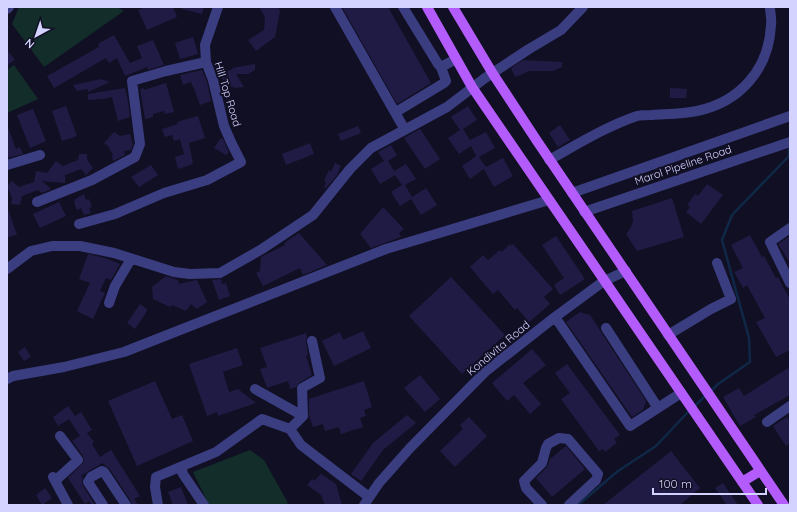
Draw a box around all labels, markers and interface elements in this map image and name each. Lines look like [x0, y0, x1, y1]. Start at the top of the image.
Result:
north arrow [16, 16, 56, 56]
text: N [22, 36, 37, 52]
street label: Hill Top Road [211, 60, 245, 128]
street label: Marol Pipeline Road [633, 142, 733, 188]
street label: Kondivita Road [464, 318, 532, 378]
scale bar [653, 470, 766, 496]
text: 100 m [659, 476, 692, 491]

